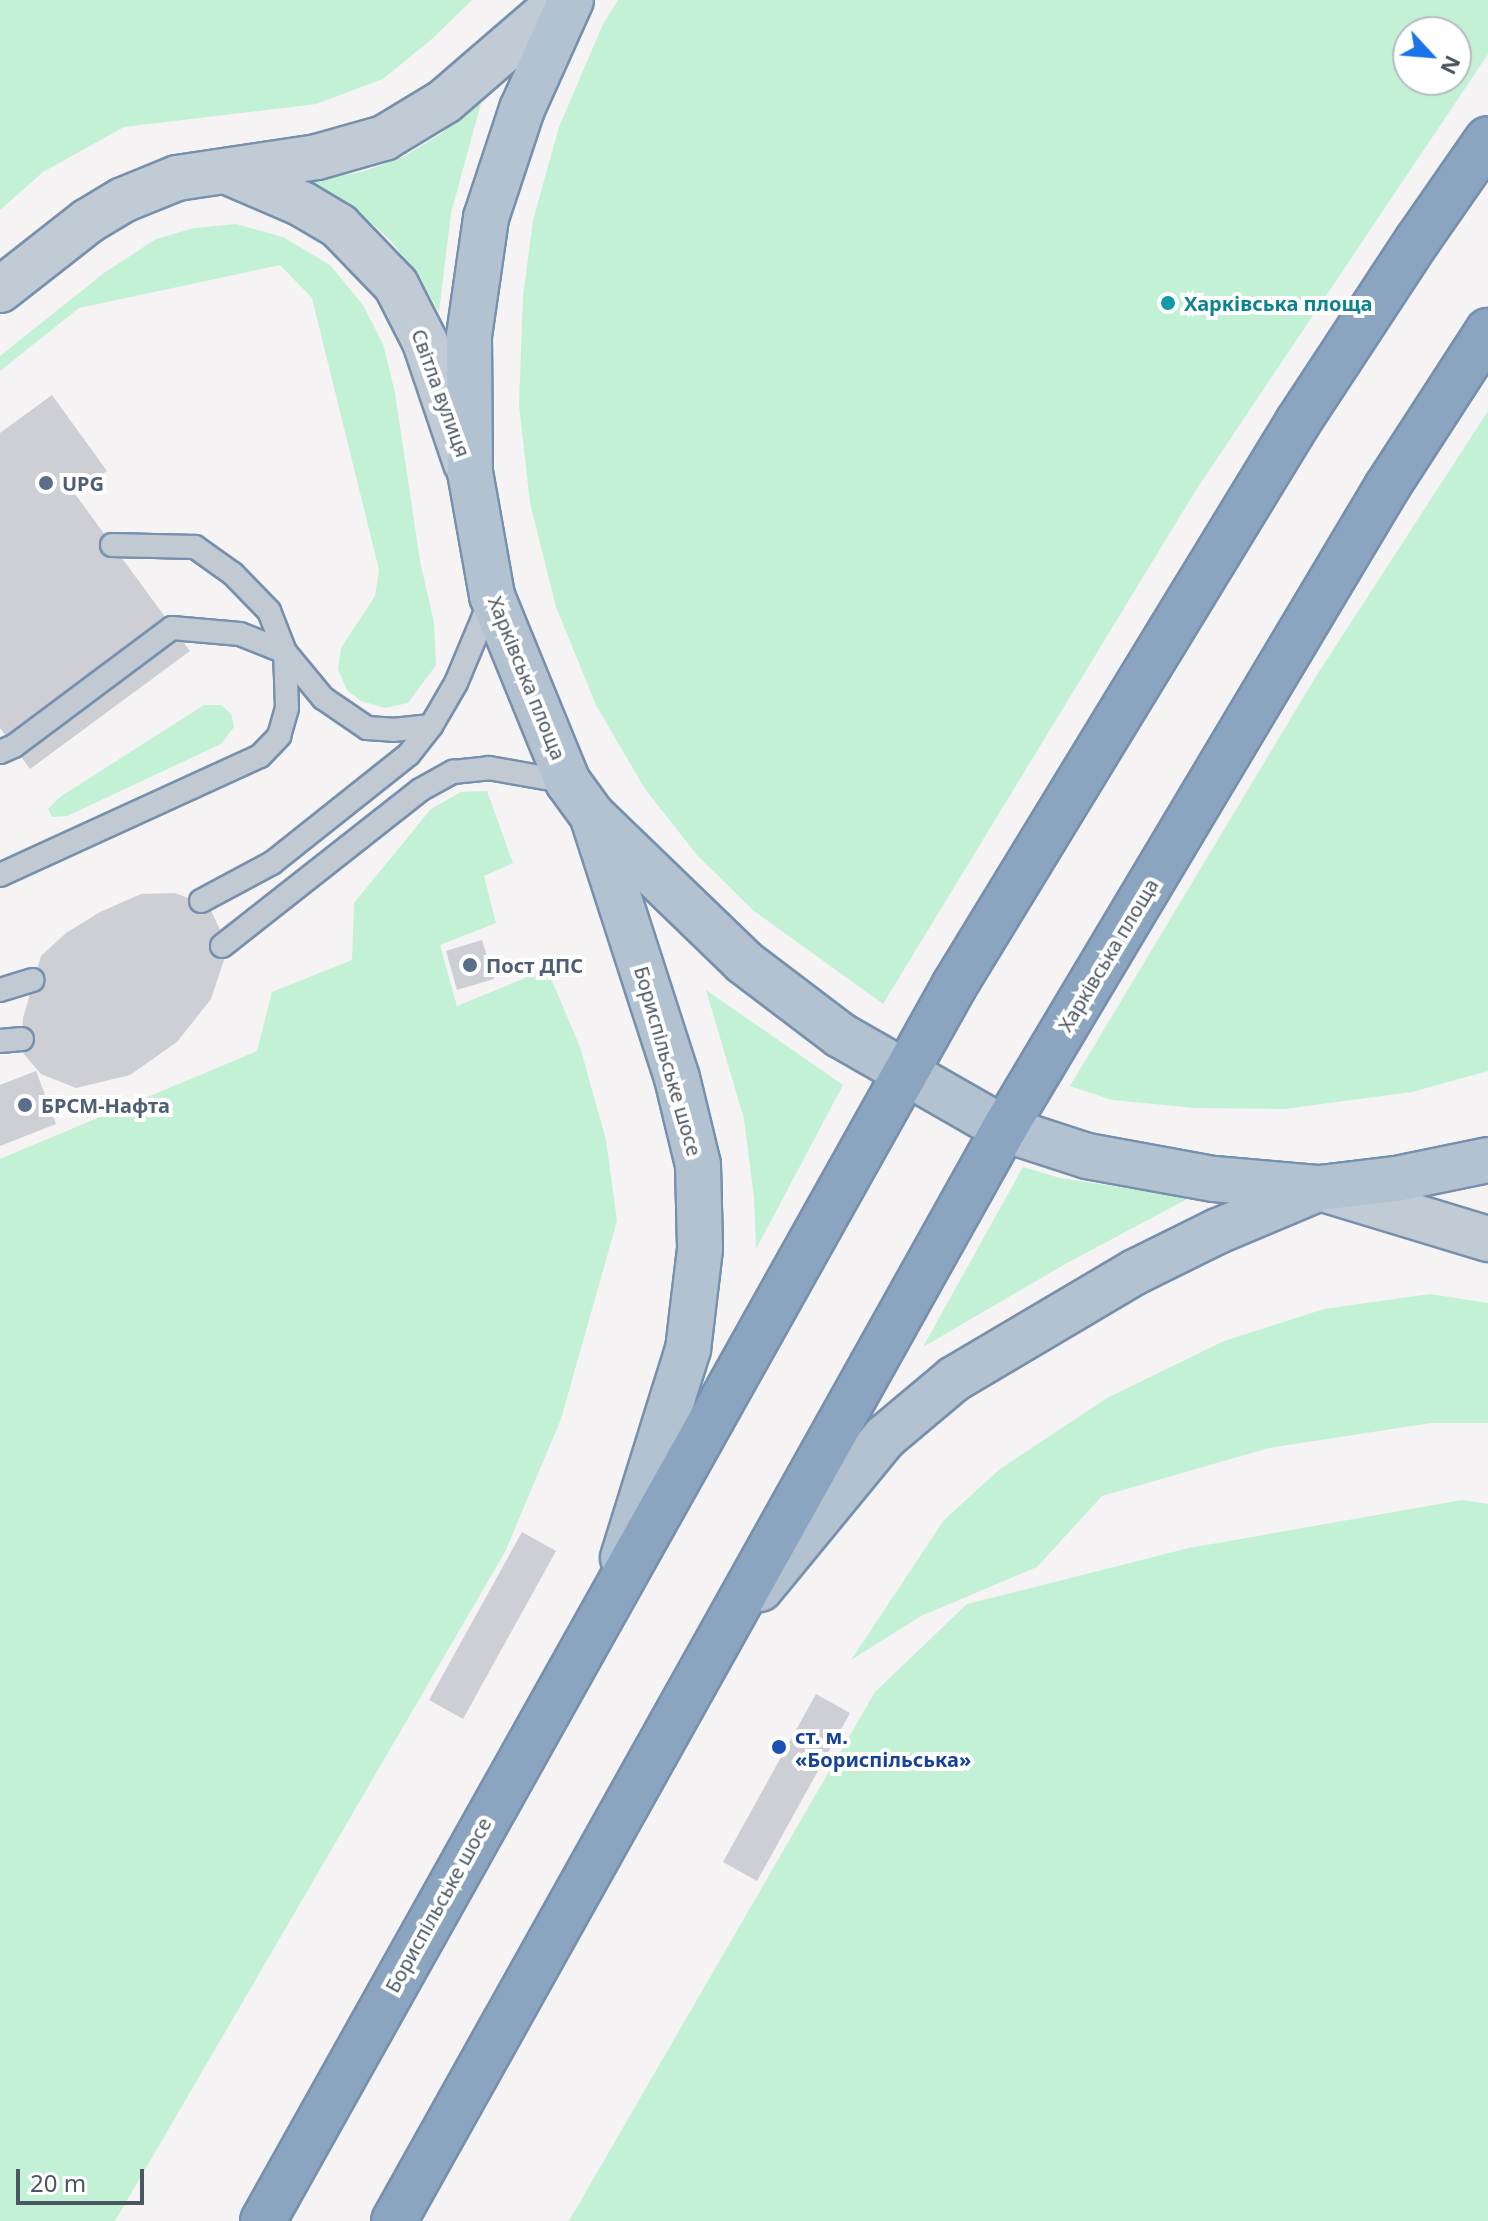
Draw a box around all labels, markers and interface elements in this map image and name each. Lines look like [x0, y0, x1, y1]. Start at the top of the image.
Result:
north arrow [1392, 16, 1472, 96]
text: N [1434, 51, 1469, 80]
place label: Харківська площа [1184, 291, 1372, 315]
marker: Харківська площа [1159, 294, 1177, 312]
street label: Світла вулиця [407, 326, 475, 460]
place label: UPG [62, 471, 104, 495]
marker: UPG [37, 474, 55, 492]
street label: Харківська площа [483, 593, 571, 763]
street label: Харківська площа [1053, 874, 1163, 1036]
place label: Пост ДПС [486, 953, 583, 977]
marker: Пост ДПС [461, 956, 479, 974]
street label: Бориспільське шосе [629, 963, 707, 1159]
place label: БРСМ-Нафта [41, 1093, 170, 1117]
marker: БРСМ-Нафта [16, 1096, 34, 1114]
place label: ст. м. «Бориспільська» [795, 1724, 971, 1771]
marker: ст. м. «Бориспільська» [770, 1738, 788, 1756]
street label: Бориспільське шосе [380, 1813, 496, 1997]
scale bar [20, 2153, 148, 2203]
text: 20 m [30, 2166, 86, 2199]

